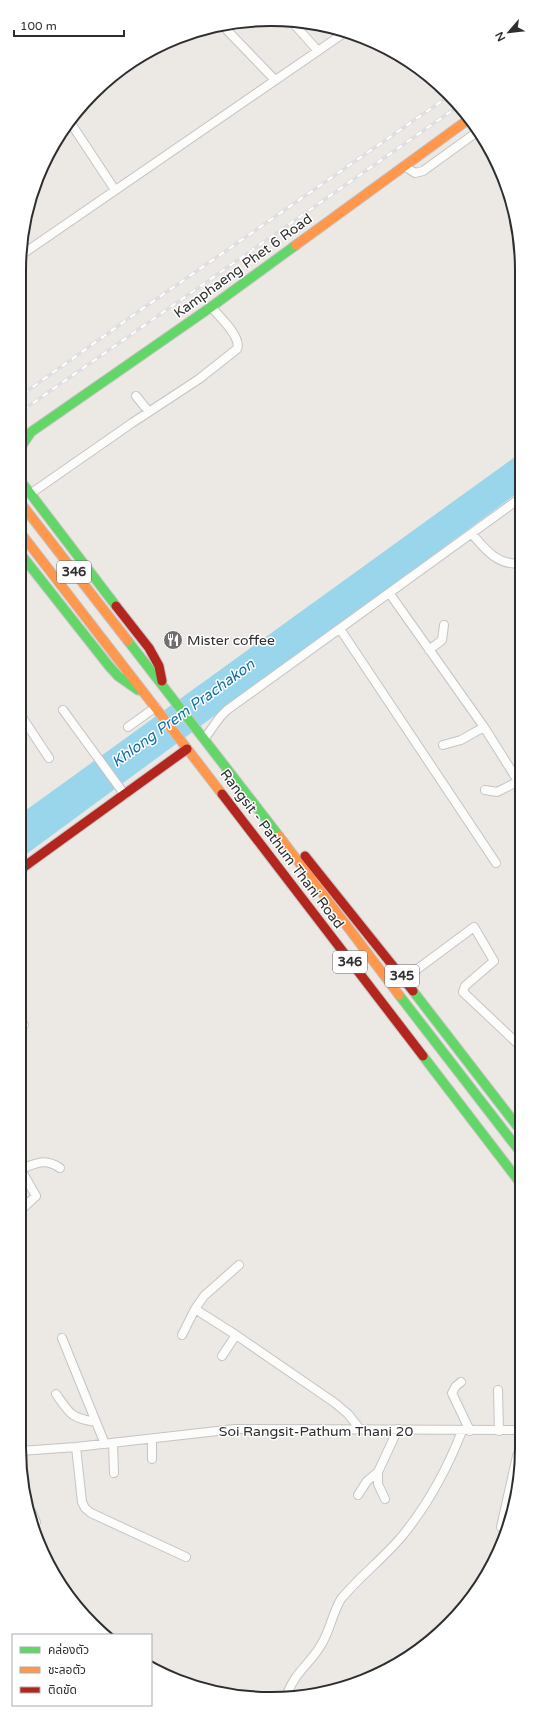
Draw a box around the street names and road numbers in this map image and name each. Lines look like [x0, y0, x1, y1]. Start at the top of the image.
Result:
street label: Kamphaeng Phet 6 Road [171, 210, 315, 322]
road number: 346 [57, 561, 91, 583]
street label: Rangsit - Pathum Thani Road [217, 766, 347, 932]
road number: 346 [333, 951, 367, 973]
road number: 345 [385, 965, 419, 987]
street label: Soi Rangsit-Pathum Thani 20 [219, 1423, 413, 1440]

